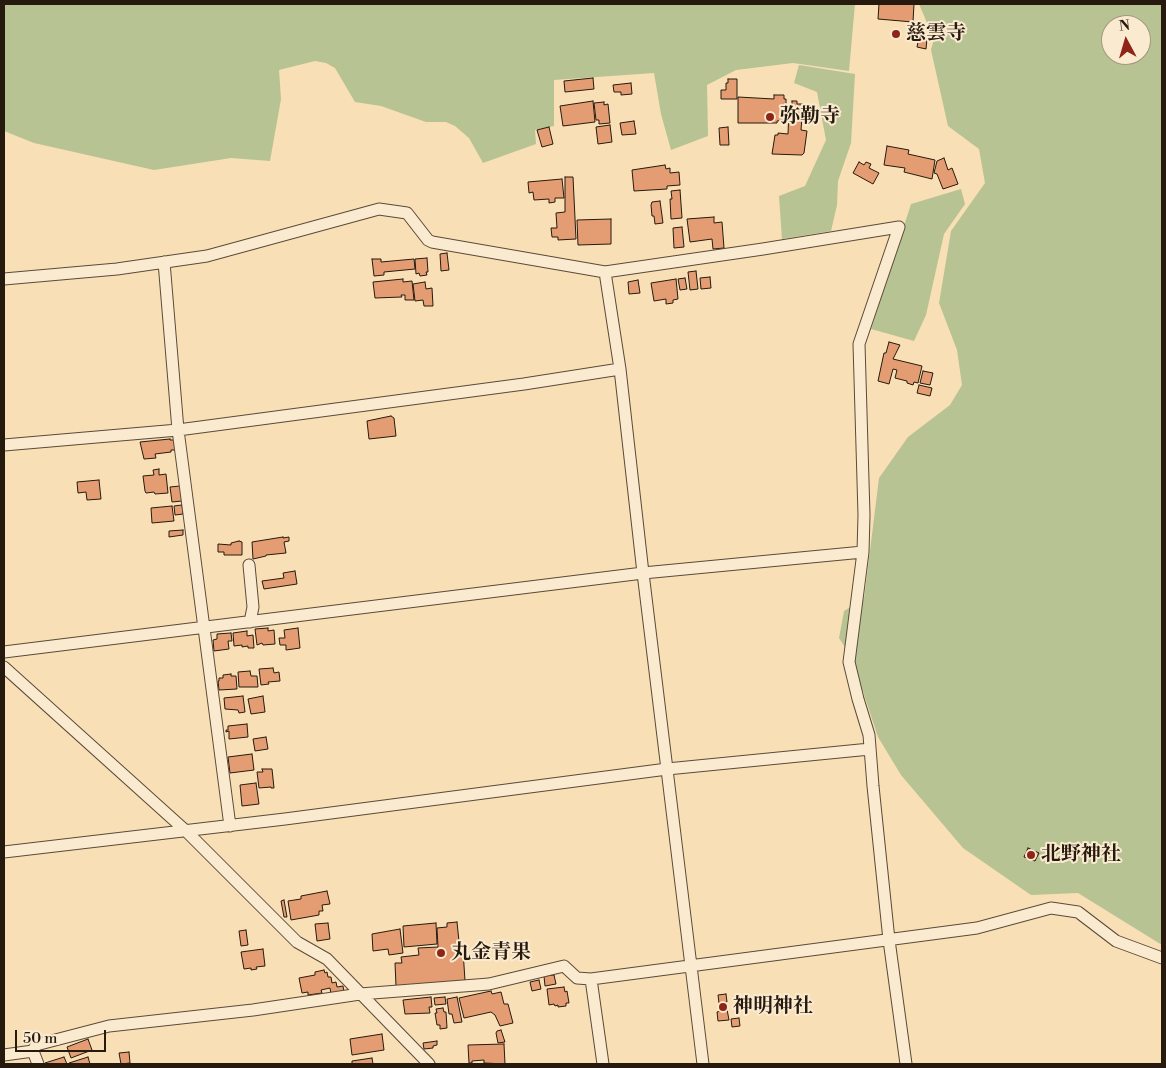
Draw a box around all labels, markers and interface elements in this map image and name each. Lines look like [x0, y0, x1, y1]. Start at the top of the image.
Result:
north arrow [1101, 15, 1151, 65]
text: N [1118, 17, 1131, 36]
place label: 慈雲寺 [906, 22, 966, 46]
marker: 慈雲寺 [890, 28, 902, 40]
place label: 弥勒寺 [780, 105, 840, 129]
marker: 弥勒寺 [764, 111, 776, 123]
place label: 北野神社 [1041, 843, 1121, 867]
marker: 北野神社 [1025, 849, 1037, 861]
place label: 丸金青果 [451, 941, 531, 965]
marker: 丸金青果 [435, 947, 447, 959]
place label: 神明神社 [733, 995, 813, 1019]
marker: 神明神社 [717, 1001, 729, 1013]
scale bar [18, 1020, 109, 1052]
text: 50 m [23, 1029, 57, 1048]

